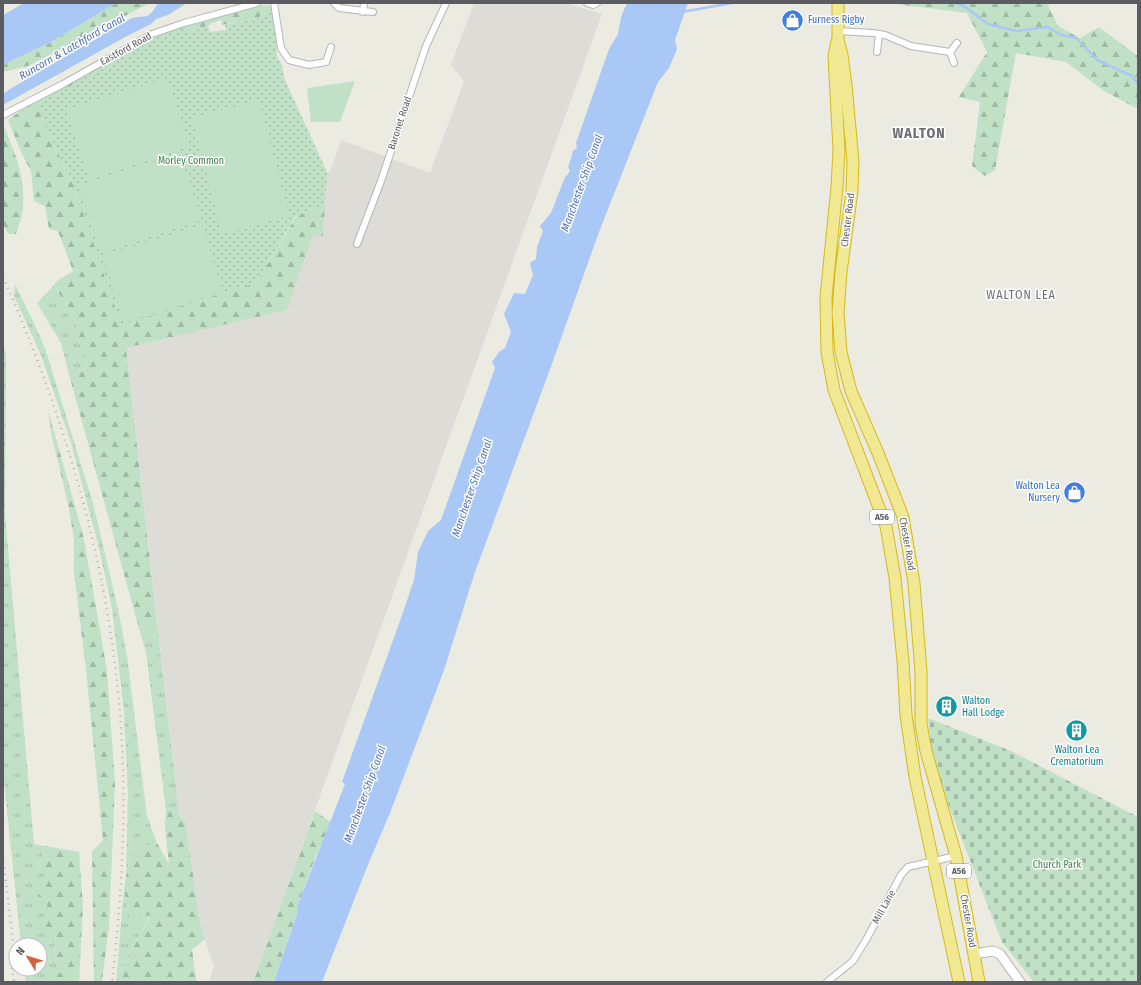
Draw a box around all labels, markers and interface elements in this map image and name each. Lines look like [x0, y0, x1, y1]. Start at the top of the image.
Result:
shop icon: Furness Rigby [780, 7, 806, 33]
water label: Runcorn & Latchford Canal [17, 11, 127, 83]
place label: Furness Rigby [808, 14, 865, 26]
street label: Eastford Road [98, 30, 154, 68]
street label: Baronet Road [386, 95, 414, 151]
district label: WALTON [892, 125, 946, 142]
water label: Manchester Ship Canal [558, 133, 606, 233]
park label: Morley Common [158, 155, 224, 167]
street label: Chester Road [839, 192, 857, 248]
district label: WALTON LEA [986, 288, 1056, 302]
water label: Manchester Ship Canal [449, 438, 495, 538]
shop icon: Walton Lea Nursery [1062, 479, 1088, 505]
place label: Walton Lea Nursery [1015, 480, 1061, 504]
road number: A56 [870, 510, 894, 524]
street label: Chester Road [896, 516, 918, 572]
building icon: Walton Hall Lodge [934, 694, 960, 720]
place label: Walton Hall Lodge [962, 695, 1005, 719]
building icon: Walton Lea Crematorium [1064, 717, 1090, 743]
water label: Manchester Ship Canal [341, 744, 389, 844]
place label: Walton Lea Crematorium [1051, 744, 1103, 768]
park label: Church Park [1033, 859, 1082, 871]
road number: A56 [947, 864, 971, 878]
street label: Mill Lane [870, 888, 898, 926]
street label: Chester Road [957, 893, 979, 949]
north arrow [8, 937, 48, 977]
text: N [13, 945, 28, 958]

